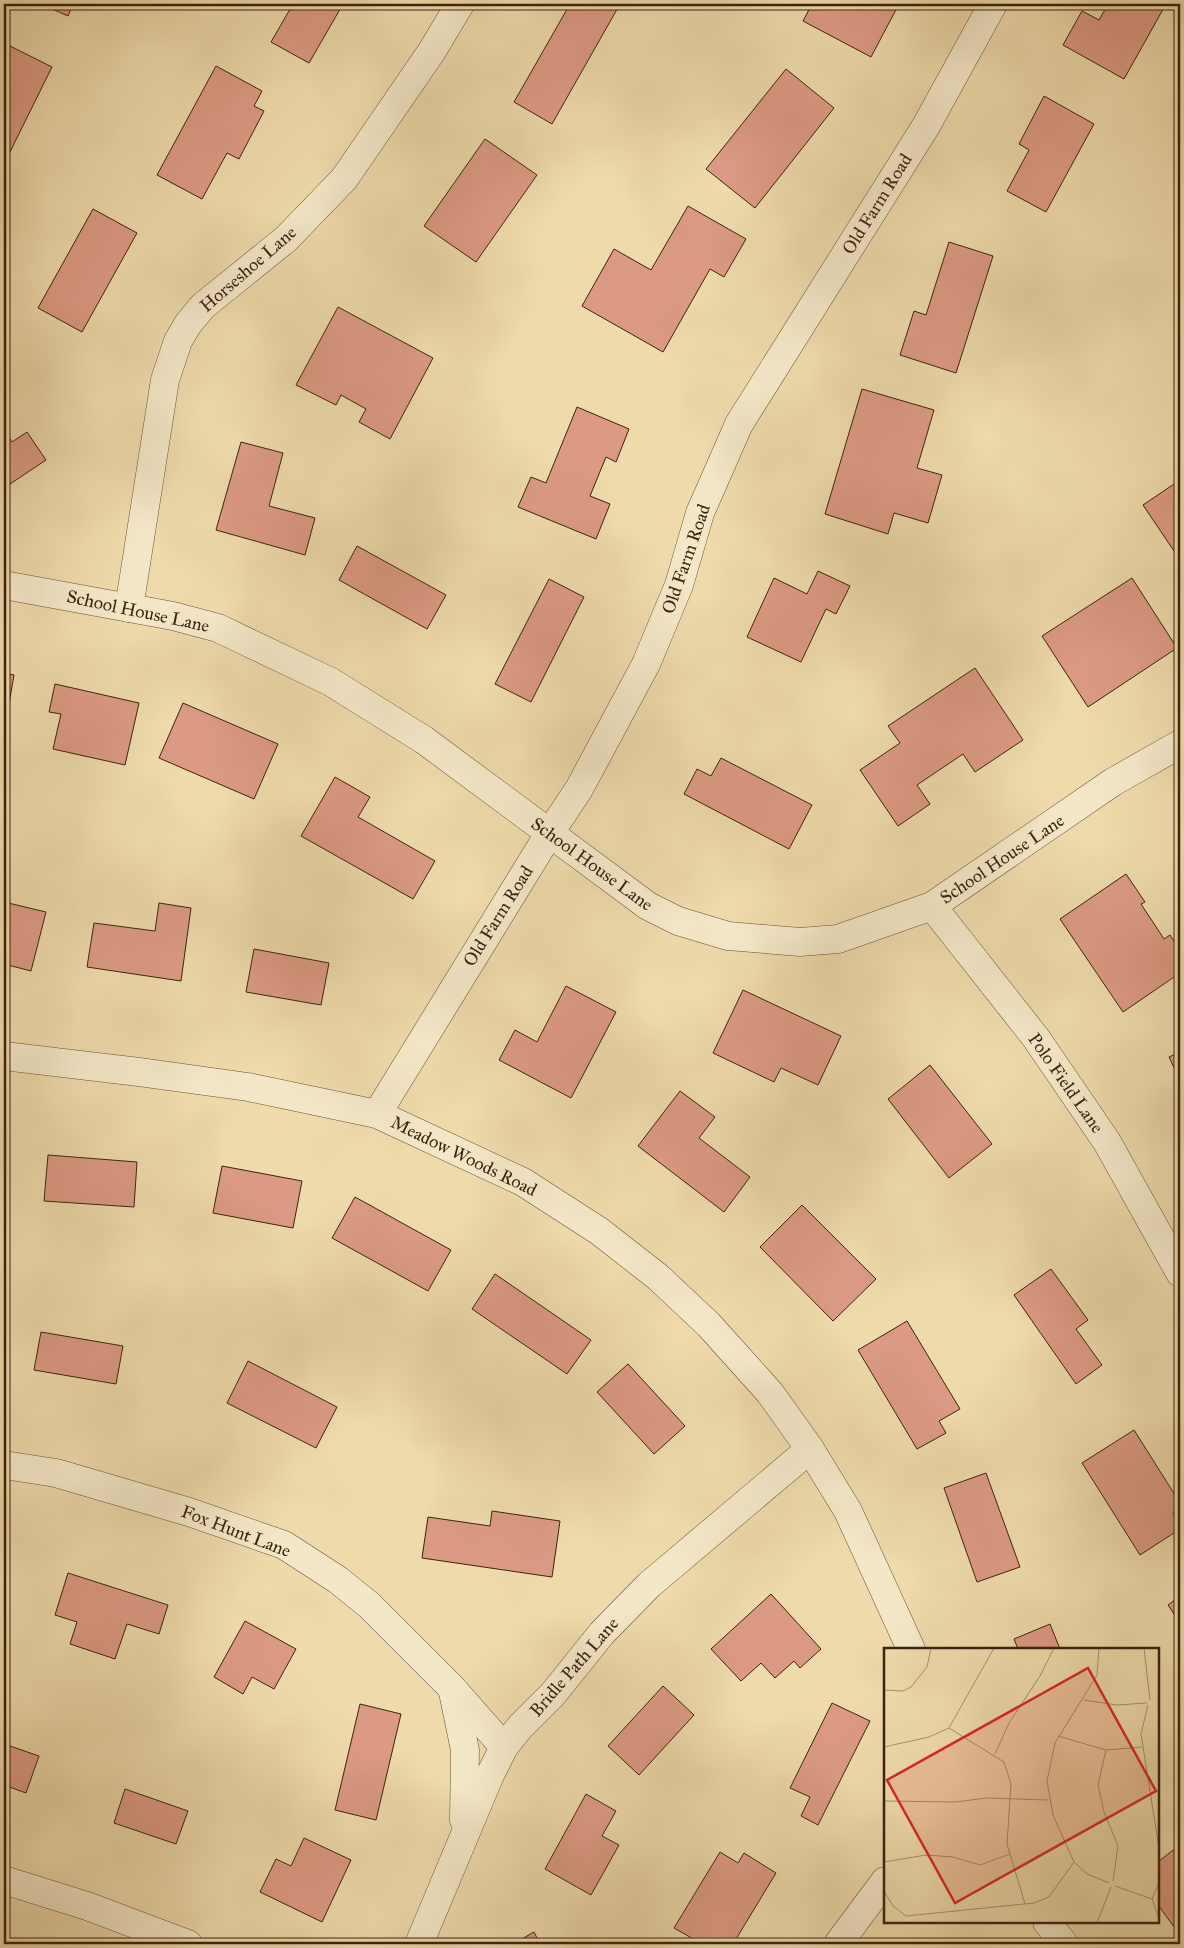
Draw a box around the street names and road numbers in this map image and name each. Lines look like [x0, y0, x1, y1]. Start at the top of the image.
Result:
street label: Old Farm Road [837, 150, 917, 258]
street label: Horseshoe Lane [195, 221, 301, 317]
street label: Old Farm Road [657, 501, 715, 617]
street label: School House Lane [65, 585, 211, 637]
street label: School House Lane [936, 809, 1068, 909]
street label: School House Lane [527, 812, 657, 916]
street label: Old Farm Road [458, 862, 538, 970]
street label: Polo Field Lane [1023, 1029, 1109, 1137]
street label: Meadow Woods Road [387, 1111, 541, 1201]
street label: Fox Hunt Lane [178, 1500, 294, 1562]
street label: Bridle Path Lane [525, 1613, 623, 1721]

